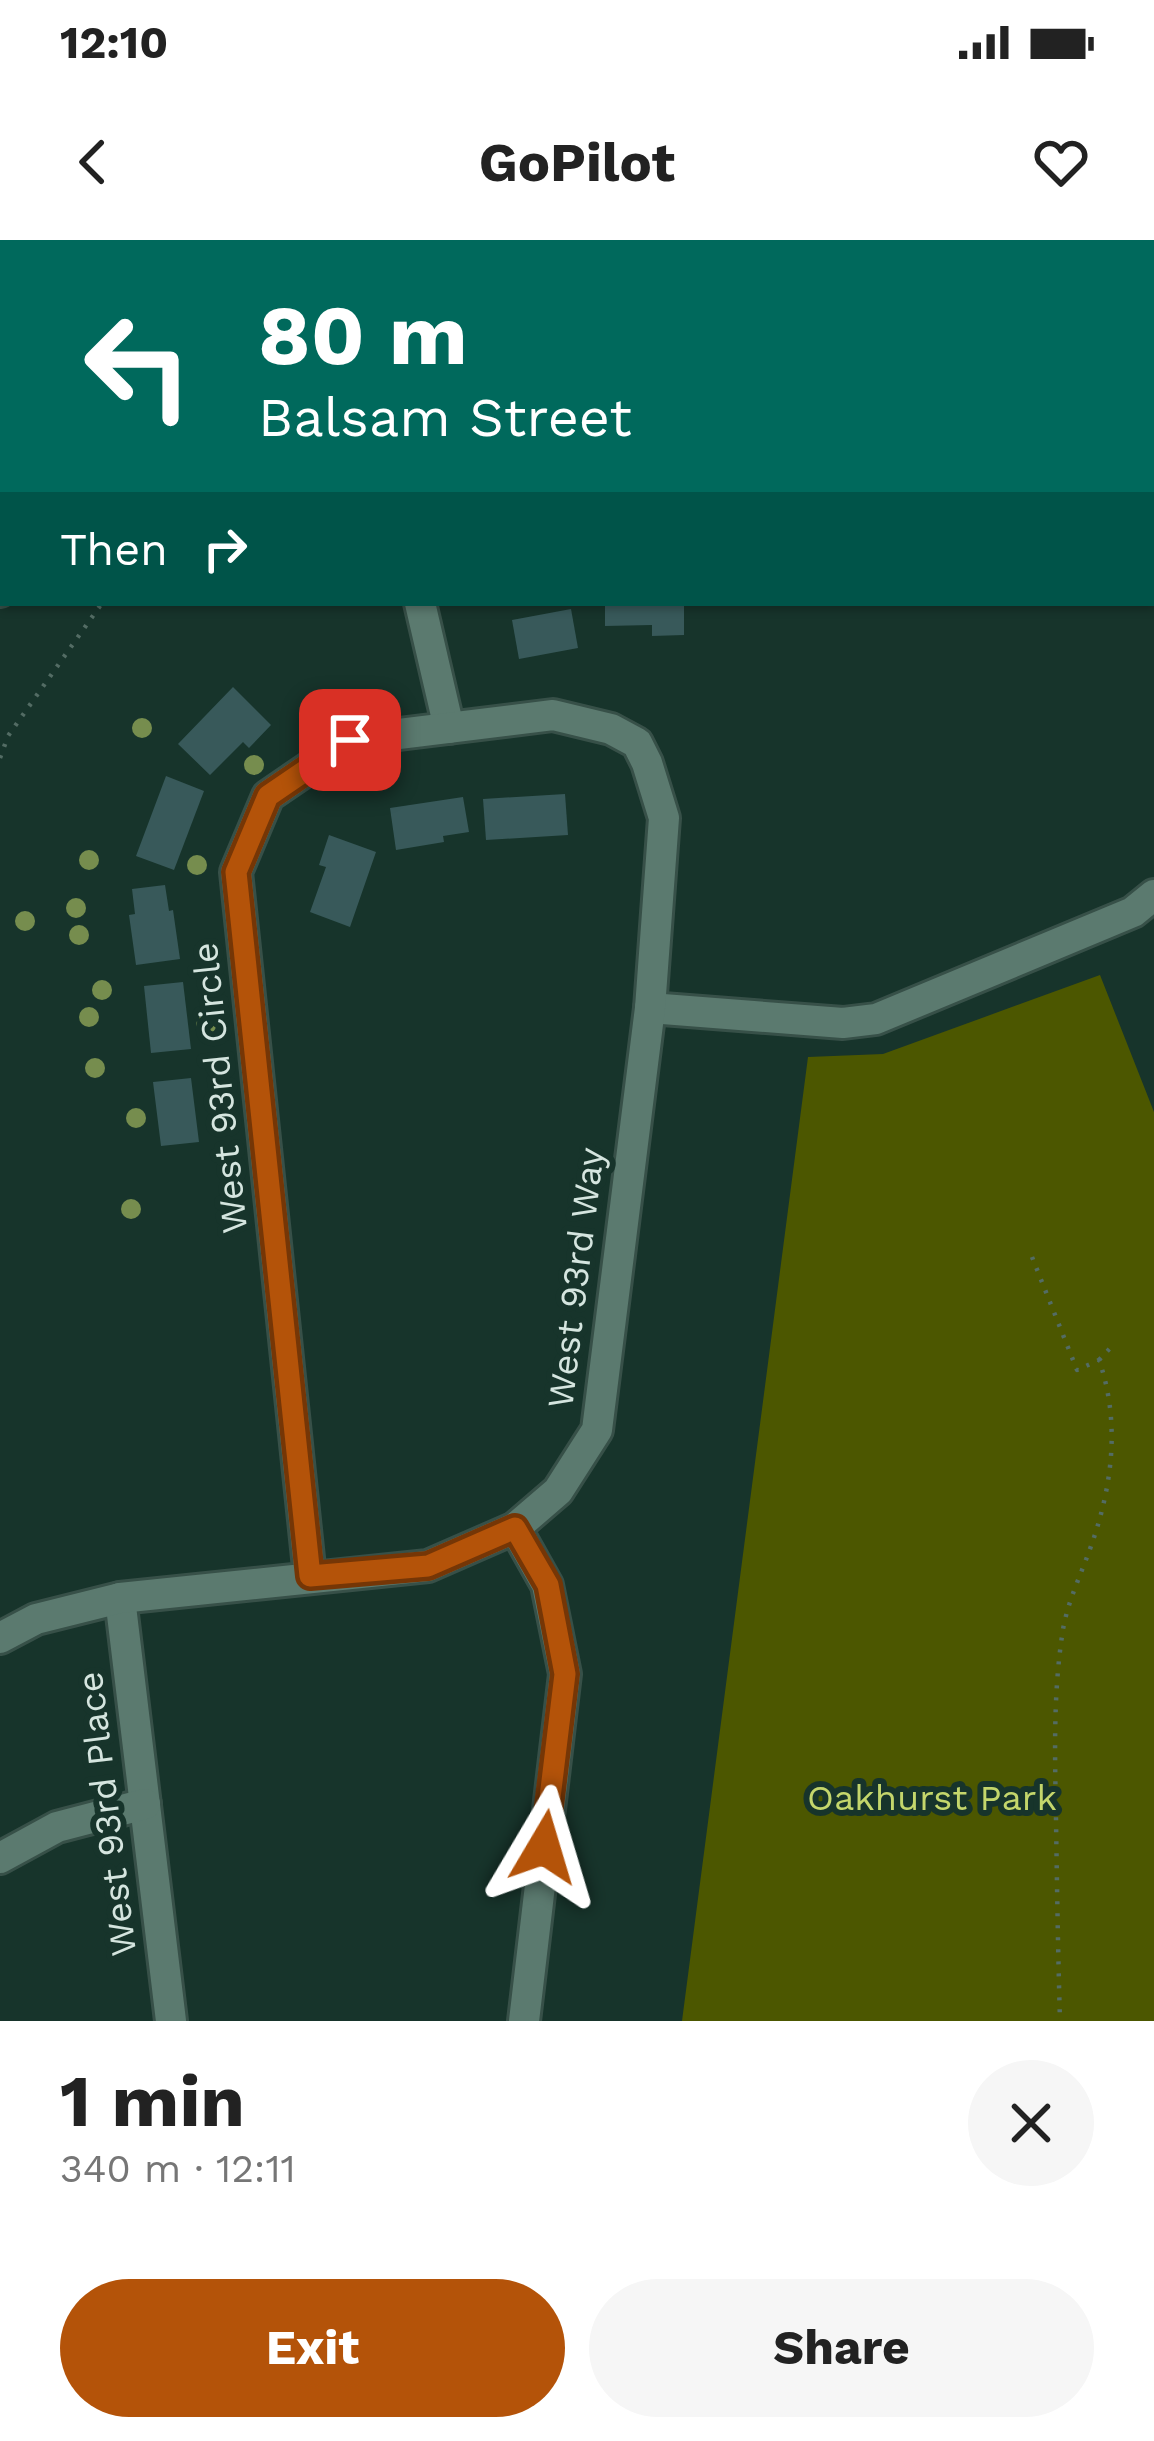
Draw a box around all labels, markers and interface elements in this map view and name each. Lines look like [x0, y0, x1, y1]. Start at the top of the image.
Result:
text: 12:10 [60, 16, 168, 69]
icon: back [60, 129, 126, 195]
icon: heart [1028, 129, 1094, 195]
text: GoPilot [479, 131, 675, 194]
text: 80 m [258, 286, 468, 384]
icon: left [60, 288, 216, 444]
text: Balsam Street [258, 386, 632, 449]
icon: right [192, 516, 258, 582]
text: Then [60, 523, 168, 576]
pin [299, 689, 401, 791]
icon: arrive [317, 707, 383, 773]
street label: West 93rd Circle [184, 940, 256, 1236]
street label: West 93rd Way [539, 1145, 613, 1411]
street label: West 93rd Place [69, 1669, 145, 1959]
park label: Oakhurst Park [807, 1777, 1057, 1819]
position arrow [481, 1784, 607, 1910]
text: 1 min [60, 2059, 245, 2143]
button: close [968, 2060, 1094, 2186]
text: 340 m · 12:11 [60, 2146, 296, 2191]
button: Exit [60, 2279, 565, 2417]
button: Share [589, 2279, 1094, 2417]

